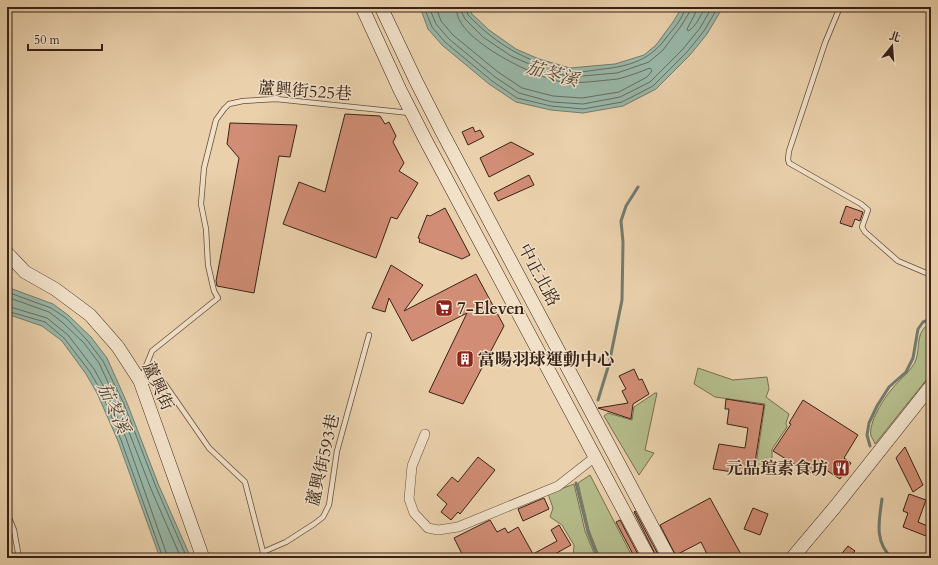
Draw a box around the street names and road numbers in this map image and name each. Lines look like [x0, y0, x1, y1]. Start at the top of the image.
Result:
street label: 蘆興街525巷 [257, 76, 353, 106]
street label: 中正北路 [513, 240, 565, 310]
street label: 蘆興街 [137, 358, 179, 414]
street label: 蘆興街593巷 [301, 412, 345, 508]

